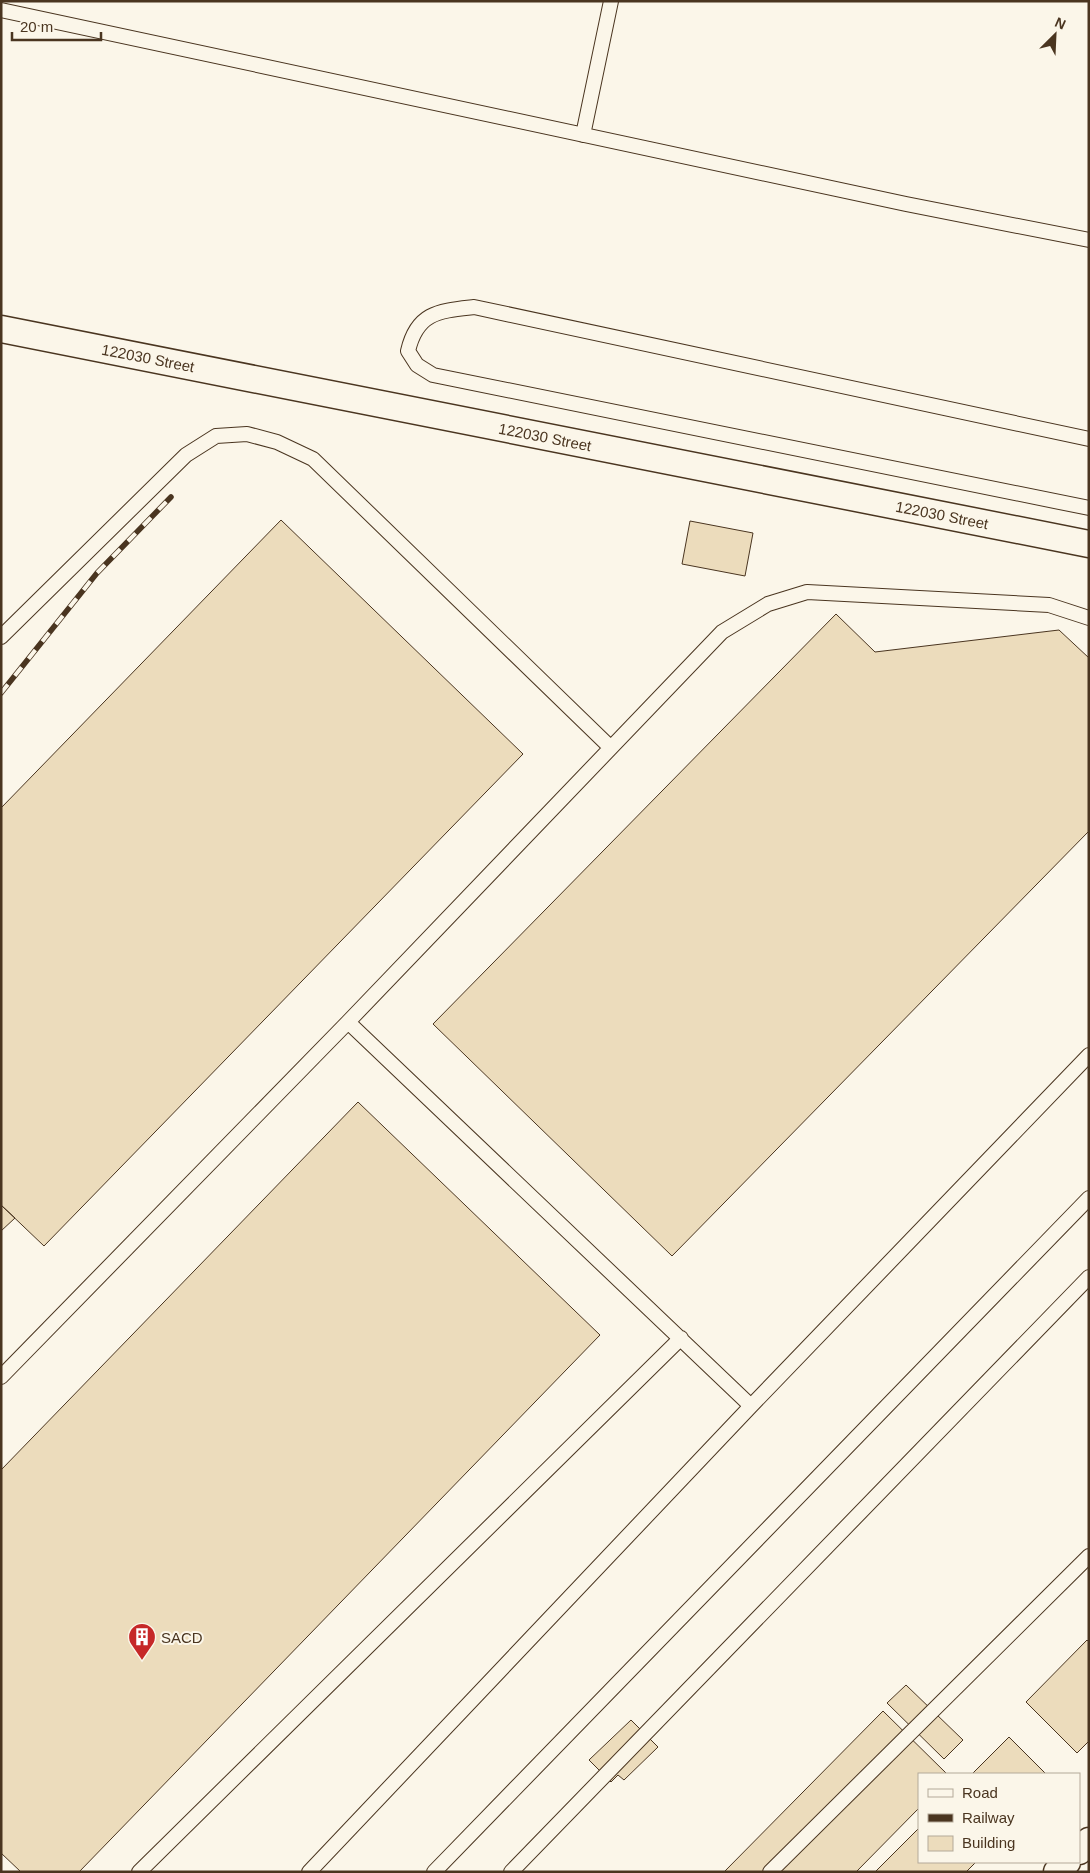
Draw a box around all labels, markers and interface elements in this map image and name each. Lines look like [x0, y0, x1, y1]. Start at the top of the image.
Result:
scale bar [12, 10, 101, 42]
north arrow [1030, 10, 1080, 60]
text: N [1052, 14, 1068, 32]
text: 20 m [20, 18, 53, 35]
street label: 122030 Street [100, 341, 197, 375]
street label: 122030 Street [497, 420, 594, 454]
street label: 122030 Street [894, 498, 991, 532]
building icon: SACD [127, 1622, 157, 1661]
place label: SACD [161, 1629, 203, 1646]
legend [918, 1773, 1080, 1863]
text: Road [962, 1784, 998, 1801]
text: Railway [962, 1809, 1015, 1826]
text: Building [962, 1834, 1015, 1851]

